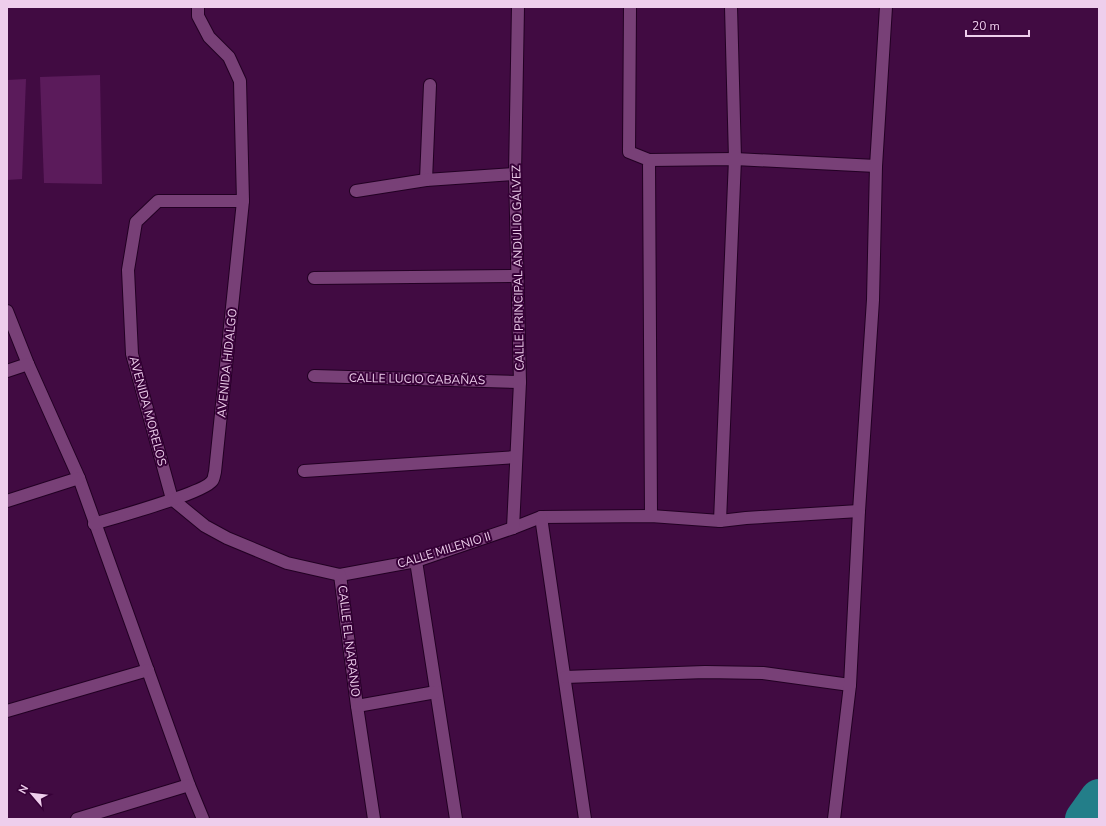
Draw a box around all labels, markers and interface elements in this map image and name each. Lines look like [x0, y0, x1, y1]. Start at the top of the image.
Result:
scale bar [966, 12, 1029, 38]
text: 20 m [972, 18, 1000, 34]
street label: CALLE PRINCIPAL ANDULIO GÁLVEZ [508, 165, 528, 371]
street label: AVENIDA HIDALGO [213, 308, 241, 418]
street label: AVENIDA MORELOS [126, 354, 170, 468]
street label: CALLE LUCIO CABAÑAS [349, 370, 485, 388]
street label: CALLE MILENIO II [395, 528, 493, 572]
street label: CALLE EL NARANJO [334, 584, 364, 698]
north arrow [12, 774, 52, 814]
text: N [15, 782, 32, 797]

